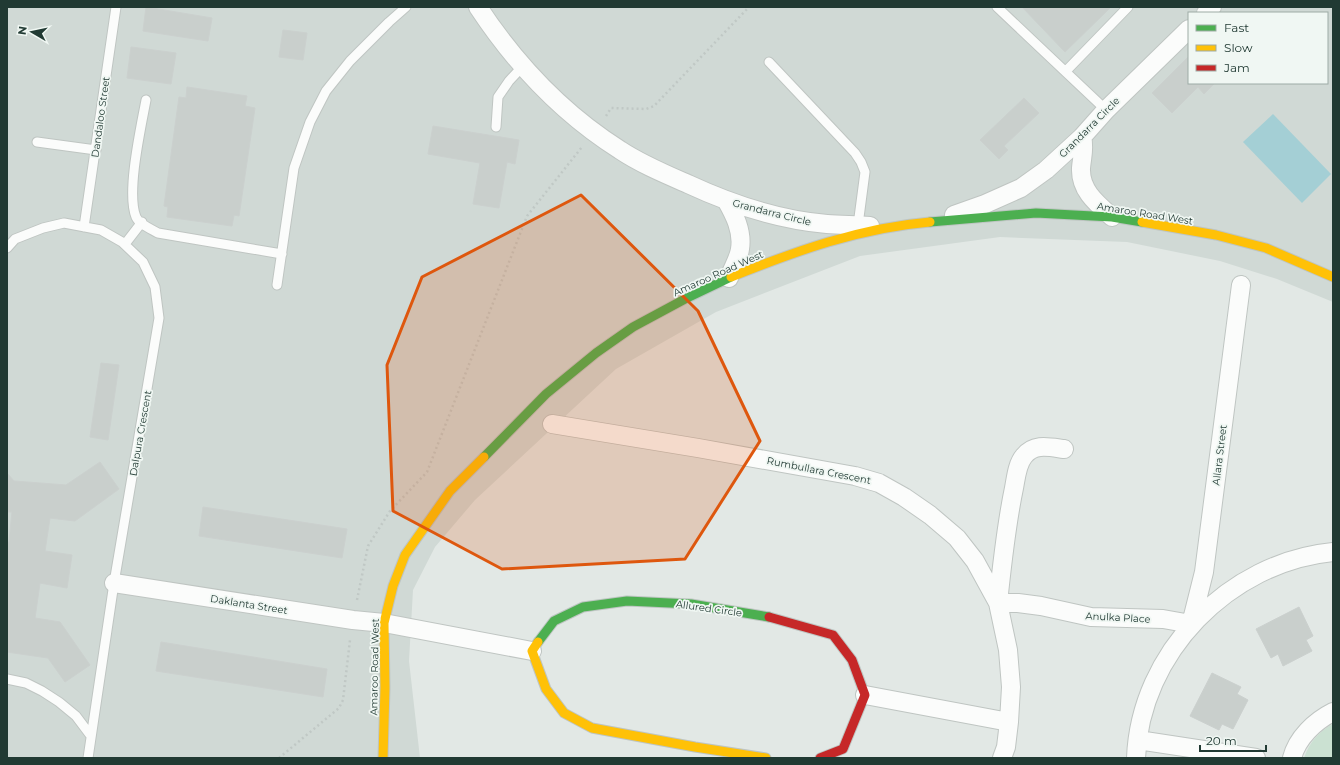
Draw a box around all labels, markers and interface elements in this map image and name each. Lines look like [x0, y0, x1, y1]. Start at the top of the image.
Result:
north arrow [12, 12, 52, 52]
legend [1188, 12, 1328, 84]
text: Fast [1224, 20, 1249, 35]
text: N [15, 25, 30, 36]
text: Slow [1224, 40, 1253, 55]
text: Jam [1223, 60, 1250, 75]
street label: Dandaloo Street [88, 76, 113, 158]
street label: Grandarra Circle [1056, 94, 1122, 160]
street label: Grandarra Circle [731, 196, 813, 229]
street label: Amaroo Road West [1096, 199, 1194, 228]
street label: Amaroo Road West [671, 248, 765, 299]
street label: Dalpura Crescent [127, 389, 154, 477]
street label: Allara Street [1209, 424, 1230, 486]
street label: Rumbullara Crescent [766, 454, 872, 487]
street label: Daklanta Street [209, 592, 289, 617]
street label: Allured Circle [675, 597, 743, 620]
street label: Anulka Place [1085, 609, 1151, 626]
street label: Amaroo Road West [367, 618, 382, 716]
scale bar [1200, 727, 1266, 753]
text: 20 m [1206, 733, 1237, 748]

